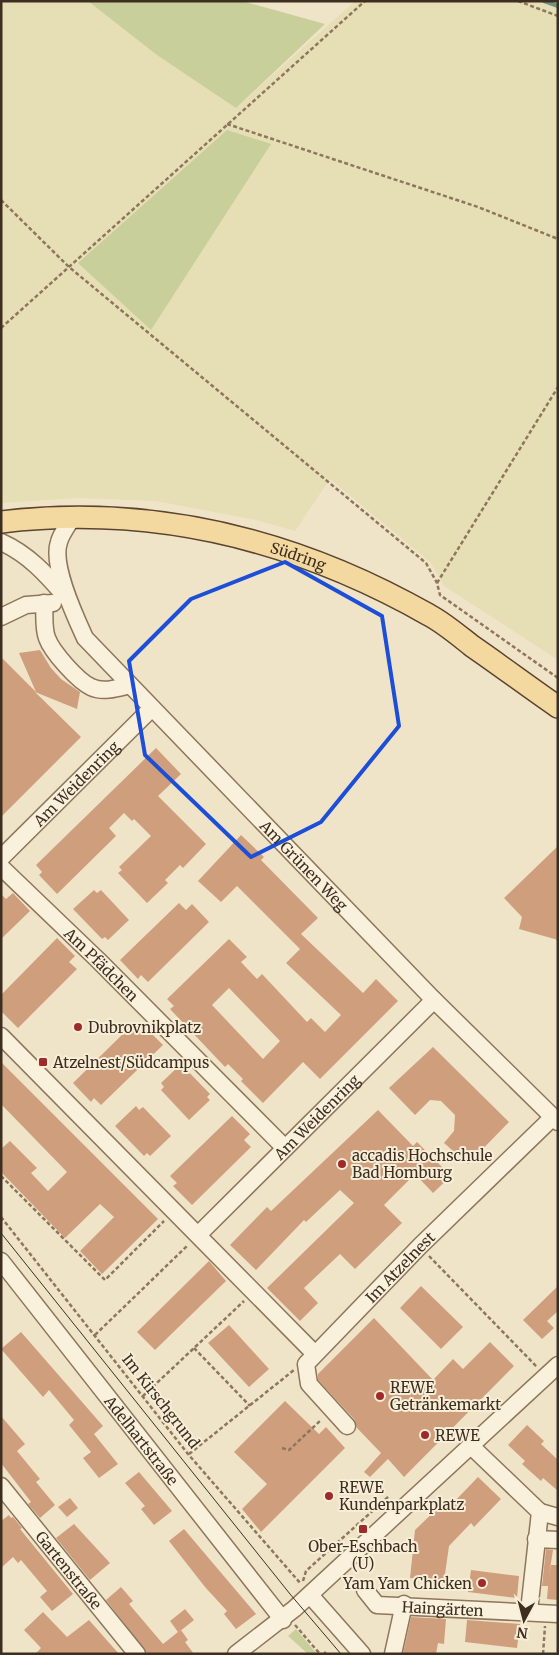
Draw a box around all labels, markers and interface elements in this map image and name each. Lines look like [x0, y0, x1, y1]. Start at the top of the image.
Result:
street label: Südring [268, 537, 329, 574]
street label: Am Weidenring [29, 737, 123, 831]
street label: Am Grünen Weg [255, 815, 352, 914]
street label: Am Pfädchen [60, 923, 143, 1005]
place label: Dubrovnikplatz [88, 1018, 201, 1037]
marker: Dubrovnikplatz [72, 1021, 84, 1033]
place label: Atzelnest/Südcampus [52, 1053, 209, 1072]
marker: Atzelnest/Südcampus [37, 1056, 49, 1068]
street label: Am Weidenring [269, 1070, 364, 1164]
place label: accadis Hochschule Bad Homburg [352, 1146, 493, 1182]
marker: accadis Hochschule Bad Homburg [336, 1158, 348, 1170]
street label: Im Atzelnest [361, 1227, 439, 1306]
street label: Im Kirschgrund [118, 1350, 204, 1452]
place label: REWE Getränkemarkt [390, 1378, 501, 1414]
marker: REWE Getränkemarkt [374, 1390, 386, 1402]
street label: Adelhartstraße [100, 1391, 183, 1489]
place label: REWE [435, 1426, 480, 1445]
marker: REWE [419, 1429, 431, 1441]
place label: REWE Kundenparkplatz [339, 1478, 464, 1514]
marker: REWE Kundenparkplatz [323, 1490, 335, 1502]
marker: Ober-Eschbach (U) [357, 1523, 369, 1535]
street label: Gartenstraße [32, 1527, 106, 1613]
place label: Ober-Eschbach (U) [308, 1537, 418, 1573]
place label: Yam Yam Chicken [342, 1574, 472, 1593]
marker: Yam Yam Chicken [476, 1577, 488, 1589]
north arrow [499, 1595, 549, 1645]
street label: Haingärten [401, 1597, 484, 1620]
text: N [516, 1623, 529, 1643]

